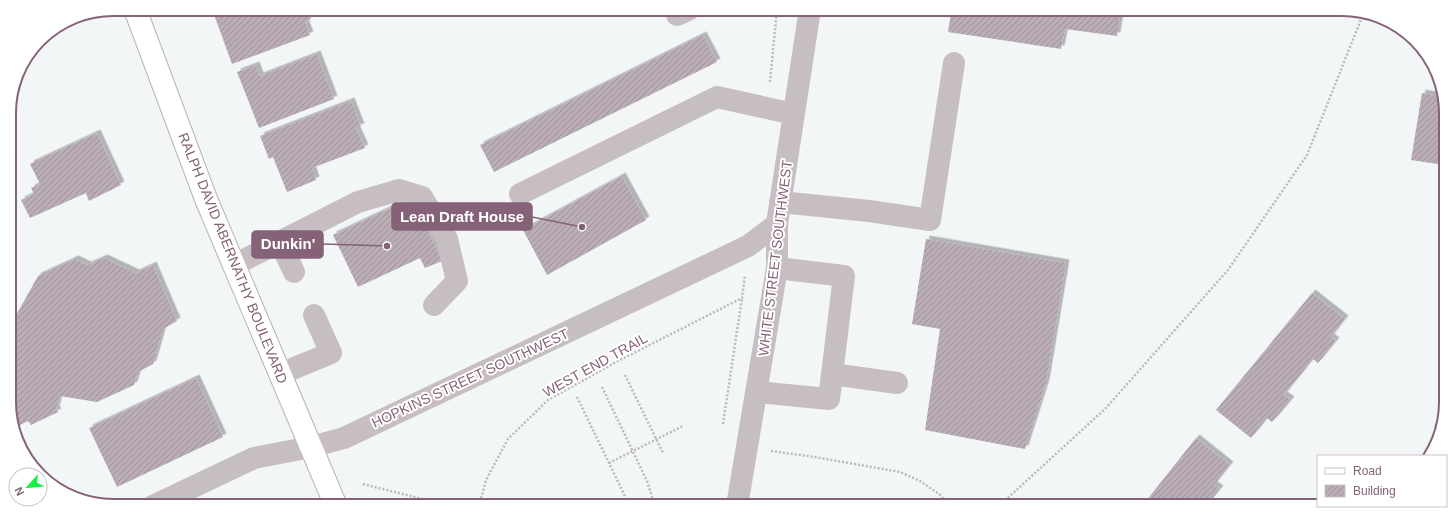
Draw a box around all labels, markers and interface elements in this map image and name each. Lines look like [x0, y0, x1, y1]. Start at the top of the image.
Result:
street label: RALPH DAVID ABERNATHY BOULEVARD [175, 130, 291, 386]
street label: WHITE STREET SOUTHWEST [755, 159, 795, 357]
callout: Lean Draft House [392, 203, 532, 230]
text: Lean Draft House [400, 208, 524, 225]
callout: Dunkin' [252, 231, 323, 258]
text: Dunkin' [261, 235, 315, 252]
street label: HOPKINS STREET SOUTHWEST [369, 325, 571, 431]
street label: WEST END TRAIL [540, 330, 650, 400]
legend [1317, 455, 1447, 507]
text: Road [1353, 464, 1382, 478]
north arrow [8, 467, 48, 507]
text: Building [1353, 484, 1396, 498]
text: N [12, 485, 26, 498]

